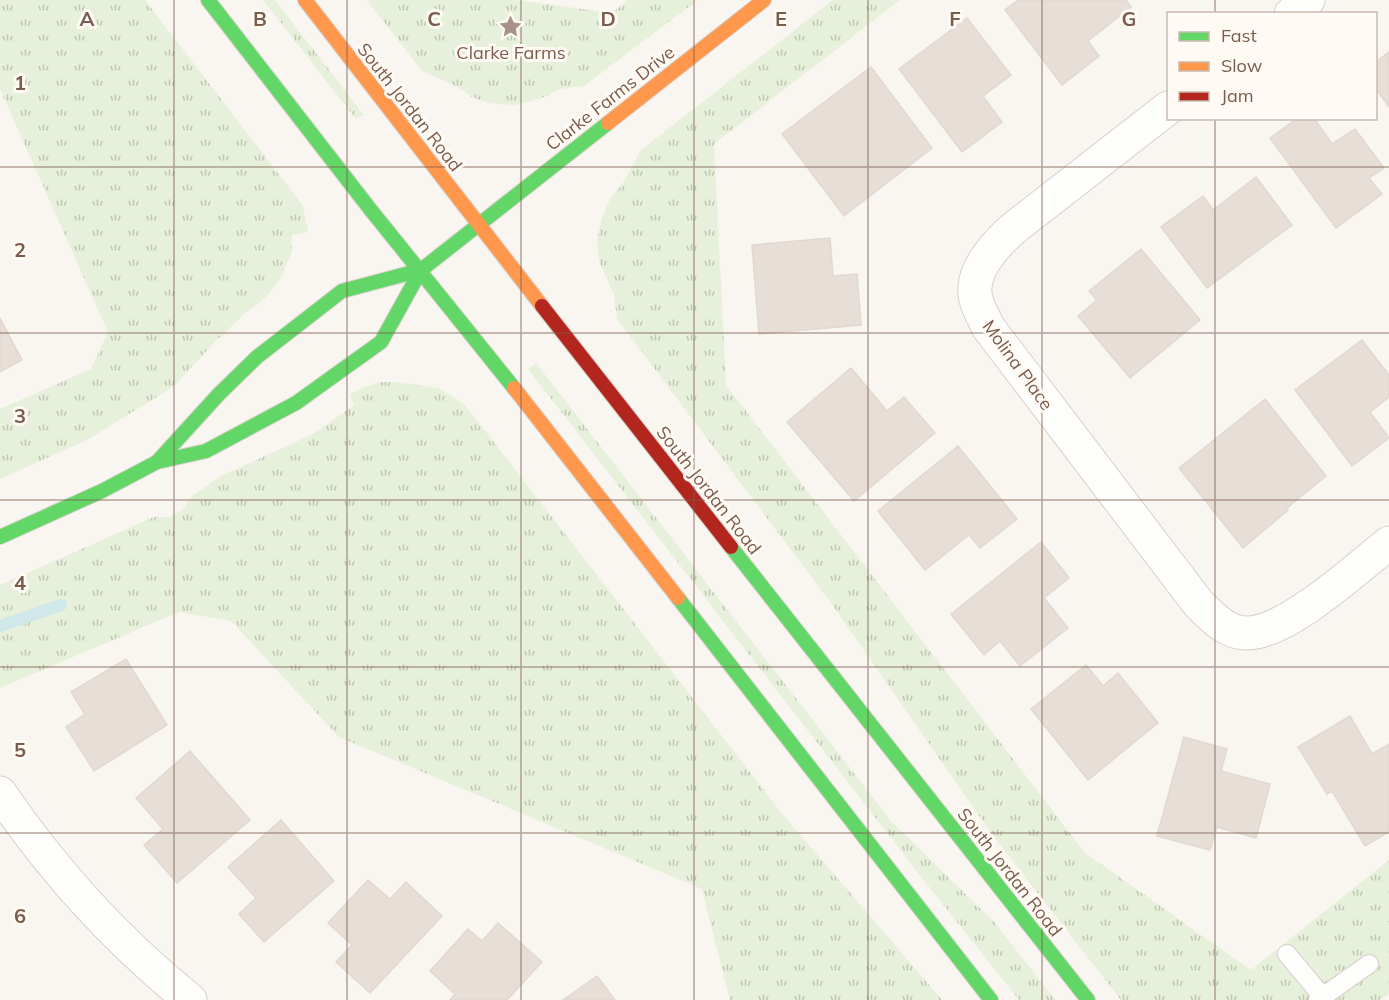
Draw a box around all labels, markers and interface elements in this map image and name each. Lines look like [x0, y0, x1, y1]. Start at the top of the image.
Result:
text: A [80, 6, 95, 31]
text: B [253, 6, 267, 31]
text: C [427, 6, 441, 31]
text: D [600, 6, 616, 31]
text: E [775, 6, 787, 31]
text: F [949, 6, 961, 31]
text: G [1122, 6, 1136, 31]
legend [1167, 12, 1377, 120]
place icon: Clarke Farms [498, 13, 524, 39]
text: Fast [1221, 24, 1257, 47]
street label: South Jordan Road [353, 38, 467, 176]
street label: Clarke Farms Drive [541, 40, 679, 156]
place label: Clarke Farms [456, 41, 566, 64]
text: Slow [1221, 54, 1263, 77]
text: 1 [14, 70, 26, 95]
text: Jam [1221, 84, 1254, 107]
text: 2 [14, 237, 26, 262]
street label: Molina Place [978, 315, 1058, 415]
text: 3 [14, 403, 26, 428]
street label: South Jordan Road [652, 421, 766, 559]
text: 4 [14, 570, 26, 595]
text: 5 [14, 737, 26, 762]
street label: South Jordan Road [953, 803, 1067, 941]
text: 6 [14, 903, 26, 928]

